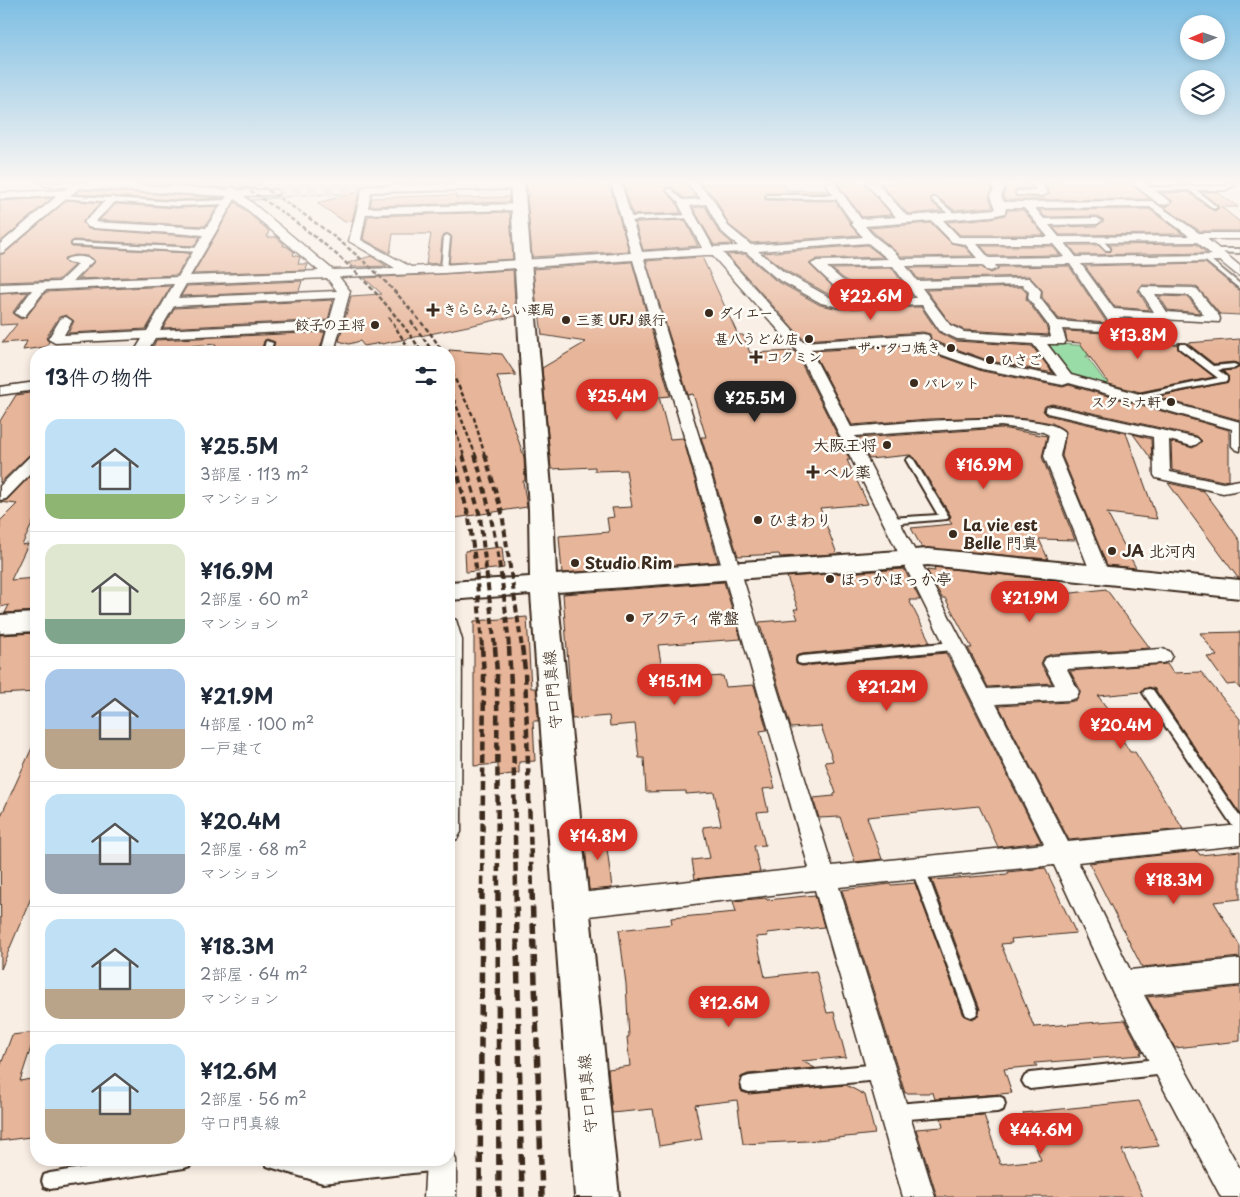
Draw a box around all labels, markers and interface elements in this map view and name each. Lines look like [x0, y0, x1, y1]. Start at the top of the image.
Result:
north arrow [1180, 15, 1225, 60]
map controls [1180, 15, 1225, 115]
button: layers [1180, 70, 1225, 115]
pin: ¥22.6M [830, 278, 912, 321]
text: ¥22.6M [840, 283, 902, 307]
place label: きららみらい薬局 [443, 299, 555, 320]
place label: ダイエー [719, 302, 773, 323]
marker: きららみらい薬局 [427, 304, 439, 316]
marker: ダイエー [703, 307, 715, 319]
place label: 三菱 UFJ 銀行 [576, 309, 666, 330]
place label: 餃子の王将 [295, 314, 365, 335]
marker: 三菱 UFJ 銀行 [560, 314, 572, 326]
pin: ¥13.8M [1097, 318, 1179, 360]
marker: 餃子の王将 [369, 319, 381, 331]
text: ¥13.8M [1110, 322, 1166, 346]
place label: 甚八うどん店 [714, 328, 799, 349]
marker: 甚八うどん店 [803, 333, 815, 345]
place label: ザ・タコ焼き [857, 337, 941, 358]
marker: ザ・タコ焼き [945, 342, 957, 354]
place label: コクミン [766, 346, 822, 367]
place label: ひさご [1000, 349, 1042, 370]
marker: コクミン [750, 351, 762, 363]
marker: ひさご [984, 354, 996, 366]
text: 13件の物件 [45, 360, 153, 392]
icon: filters [412, 362, 440, 390]
place label: パレット [924, 372, 980, 393]
marker: パレット [908, 377, 920, 389]
pin: ¥25.4M [576, 378, 658, 421]
pin: ¥25.5M [714, 380, 796, 423]
text: ¥25.4M [587, 383, 647, 407]
text: ¥25.5M [725, 385, 785, 409]
place label: スタミナ軒 [1091, 391, 1161, 412]
marker: スタミナ軒 [1165, 396, 1177, 408]
text: ¥25.5M [200, 429, 278, 461]
place label: 大阪王将 [813, 432, 877, 456]
icon: home [85, 439, 145, 499]
marker: 大阪王将 [881, 439, 893, 451]
pin: ¥16.9M [943, 448, 1025, 490]
text: ¥16.9M [956, 452, 1012, 476]
place label: ベル薬 [823, 459, 871, 483]
text: 3部屋 · 113 m² [200, 461, 309, 485]
marker: ベル薬 [807, 466, 819, 478]
text: マンション [200, 485, 279, 509]
place label: ひまわり [768, 507, 832, 531]
place label: La vie est Belle 門真 [963, 512, 1038, 554]
marker: ひまわり [752, 514, 764, 526]
marker: La vie est Belle 門真 [947, 528, 959, 540]
place label: JA 北河内 [1122, 538, 1197, 562]
marker: JA 北河内 [1106, 545, 1118, 557]
place label: Studio Rim [585, 550, 672, 574]
text: ¥16.9M [200, 554, 274, 586]
marker: Studio Rim [569, 557, 581, 569]
icon: home [85, 564, 145, 624]
place label: ほっかほっか亭 [840, 566, 952, 590]
marker: ほっかほっか亭 [824, 573, 836, 585]
pin: ¥21.9M [989, 580, 1071, 623]
text: ¥21.9M [1002, 585, 1058, 609]
text: 2部屋 · 60 m² [200, 586, 309, 610]
place label: アクティ 常盤 [640, 605, 739, 629]
text: マンション [200, 610, 279, 634]
marker: アクティ 常盤 [624, 612, 636, 624]
street label: 守口門真線 [536, 649, 566, 731]
pin: ¥15.1M [634, 664, 716, 706]
text: ¥15.1M [648, 668, 702, 692]
pin: ¥21.2M [846, 670, 928, 712]
text: ¥21.2M [858, 674, 916, 698]
text: ¥21.9M [200, 679, 273, 711]
icon: home [85, 689, 145, 749]
pin: ¥20.4M [1080, 708, 1162, 750]
text: 4部屋 · 100 m² [200, 711, 314, 735]
text: ¥20.4M [1090, 712, 1152, 736]
text: 一戸建て [200, 735, 264, 759]
text: ¥20.4M [200, 804, 281, 836]
icon: home [85, 814, 145, 874]
pin: ¥14.8M [557, 818, 639, 861]
text: ¥14.8M [569, 823, 627, 847]
text: 2部屋 · 68 m² [200, 836, 307, 860]
text: マンション [200, 860, 279, 884]
pin: ¥18.3M [1133, 862, 1215, 905]
text: ¥18.3M [1146, 867, 1202, 891]
text: ¥18.3M [200, 929, 274, 961]
icon: home [85, 939, 145, 999]
text: 2部屋 · 64 m² [200, 961, 308, 985]
text: マンション [200, 985, 279, 1009]
pin: ¥12.6M [688, 986, 770, 1028]
text: ¥12.6M [700, 990, 758, 1014]
street label: 守口門真線 [571, 1053, 601, 1135]
text: ¥12.6M [200, 1054, 277, 1086]
icon: home [85, 1064, 145, 1124]
text: 2部屋 · 56 m² [200, 1086, 307, 1110]
text: 守口門真線 [200, 1110, 280, 1134]
pin: ¥44.6M [1000, 1112, 1082, 1155]
text: ¥44.6M [1010, 1117, 1072, 1141]

